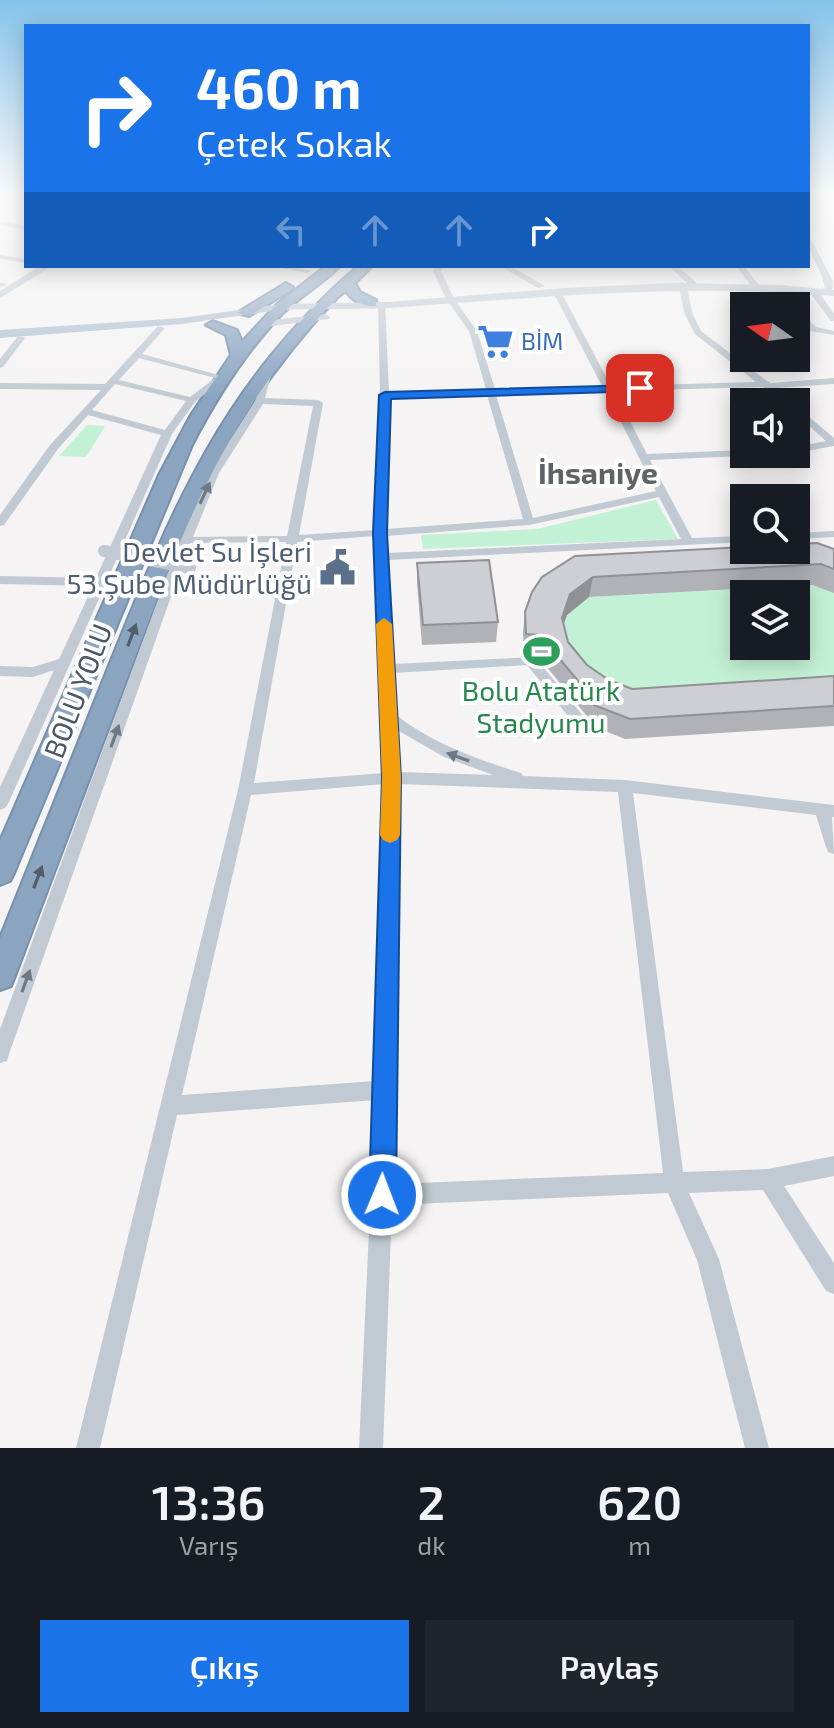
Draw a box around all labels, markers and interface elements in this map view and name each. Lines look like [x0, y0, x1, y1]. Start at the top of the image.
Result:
text: 460 m [196, 53, 361, 120]
icon: right [64, 56, 168, 160]
text: Çetek Sokak [196, 121, 392, 164]
icon: left [269, 208, 313, 252]
icon: ahead [353, 208, 397, 252]
icon: ahead [437, 208, 481, 252]
icon: right [521, 208, 565, 252]
north arrow [730, 292, 810, 372]
map controls [730, 292, 810, 660]
supermarket icon: BİM [476, 323, 514, 361]
place label: BİM [521, 326, 563, 355]
pin [606, 354, 674, 422]
icon: arrive [618, 366, 662, 410]
button: sound [730, 388, 810, 468]
district label: İhsaniye [538, 454, 658, 491]
one-way arrow [198, 481, 212, 504]
button: search [730, 484, 810, 564]
place label: Devlet Su İşleri 53.Şube Müdürlüğü [66, 534, 312, 601]
public building icon: Devlet Su İşleri 53.Şube Müdürlüğü [319, 549, 357, 587]
button: layers [730, 580, 810, 660]
street label: BOLU YOLU [36, 619, 118, 762]
one-way arrow [126, 623, 139, 647]
sports icon: Bolu Atatürk Stadyumu [522, 632, 560, 670]
place label: Bolu Atatürk Stadyumu [462, 673, 620, 739]
one-way arrow [109, 724, 121, 748]
one-way arrow [446, 750, 470, 763]
one-way arrow [32, 865, 45, 889]
one-way arrow [21, 969, 33, 993]
position arrow [340, 1153, 424, 1237]
text: 13:36 [152, 1472, 266, 1530]
text: 2 [418, 1472, 445, 1530]
text: 620 [597, 1472, 682, 1530]
text: Varış [179, 1529, 238, 1560]
text: dk [417, 1529, 445, 1560]
text: m [628, 1529, 651, 1560]
button: Çıkış [40, 1620, 409, 1712]
button: Paylaş [425, 1620, 794, 1712]

